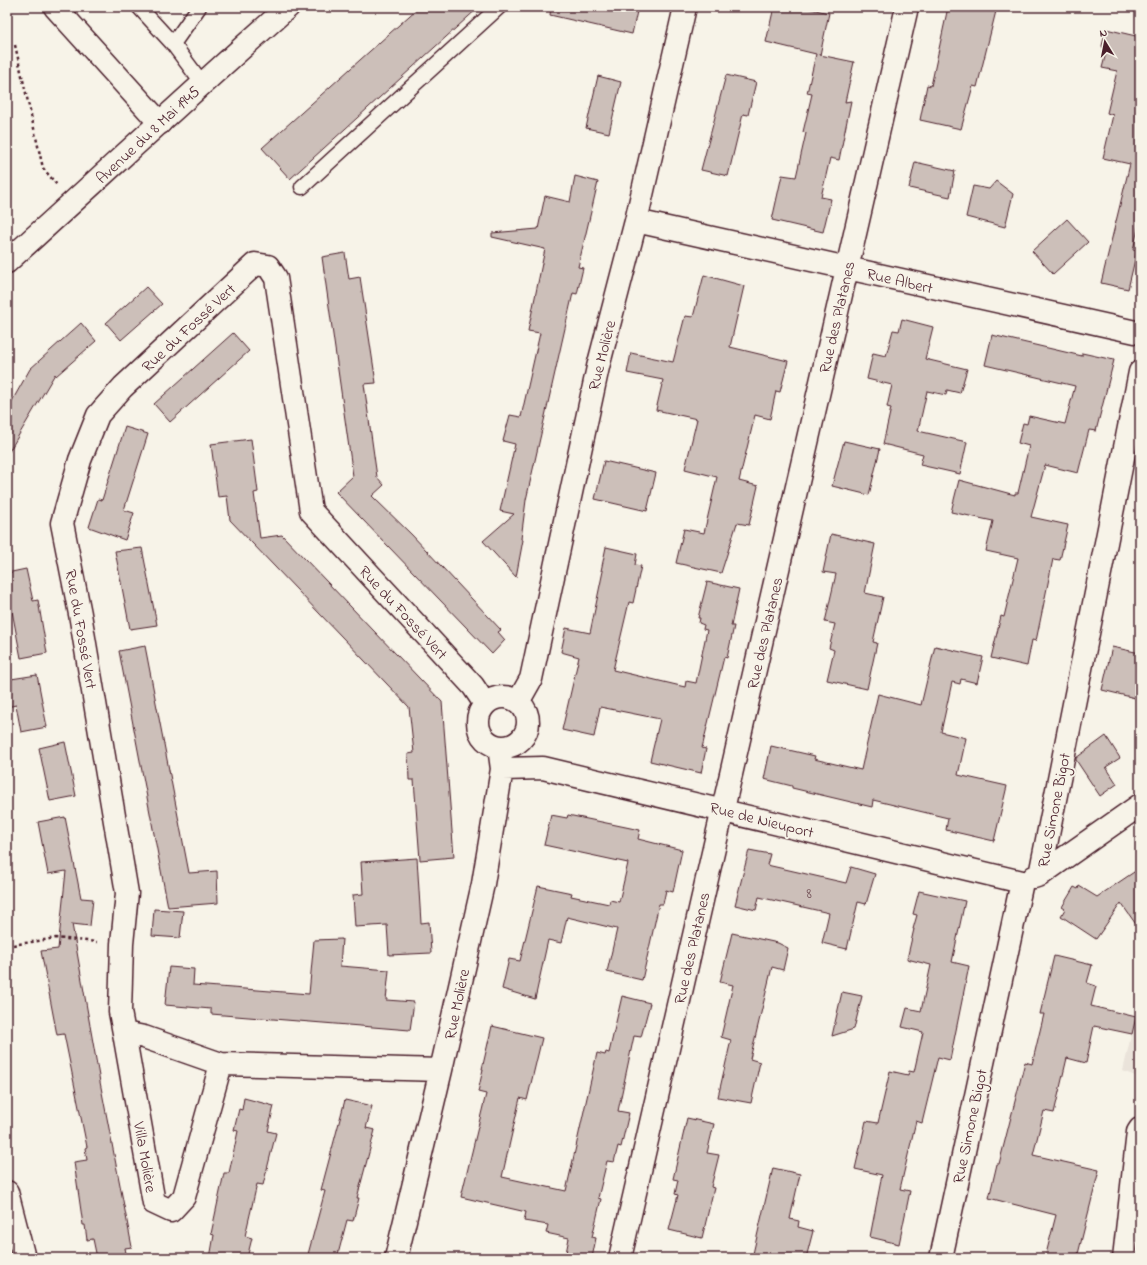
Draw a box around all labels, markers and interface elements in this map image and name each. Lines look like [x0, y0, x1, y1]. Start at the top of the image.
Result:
north arrow [1085, 22, 1125, 62]
text: N [1098, 25, 1108, 42]
street label: Avenue du 8 Mai 1945 [91, 81, 206, 190]
street label: Rue des Platanes [813, 259, 862, 376]
street label: Rue Albert [864, 263, 936, 301]
street label: Rue du Fossé Vert [137, 278, 242, 378]
street label: Rue Molière [583, 317, 623, 393]
street label: Rue du Fossé Vert [353, 561, 453, 666]
street label: Rue du Fossé Vert [58, 568, 102, 692]
street label: Rue des Platanes [741, 575, 790, 692]
street label: Rue Simone Bigot [1032, 750, 1078, 870]
street label: Rue de Nieuport [707, 796, 817, 846]
house number: 8 [806, 884, 812, 905]
street label: Rue des Platanes [668, 890, 717, 1007]
street label: Rue Molière [439, 966, 477, 1042]
street label: Rue Simone Bigot [947, 1066, 995, 1186]
street label: Villa Molière [126, 1119, 162, 1196]

